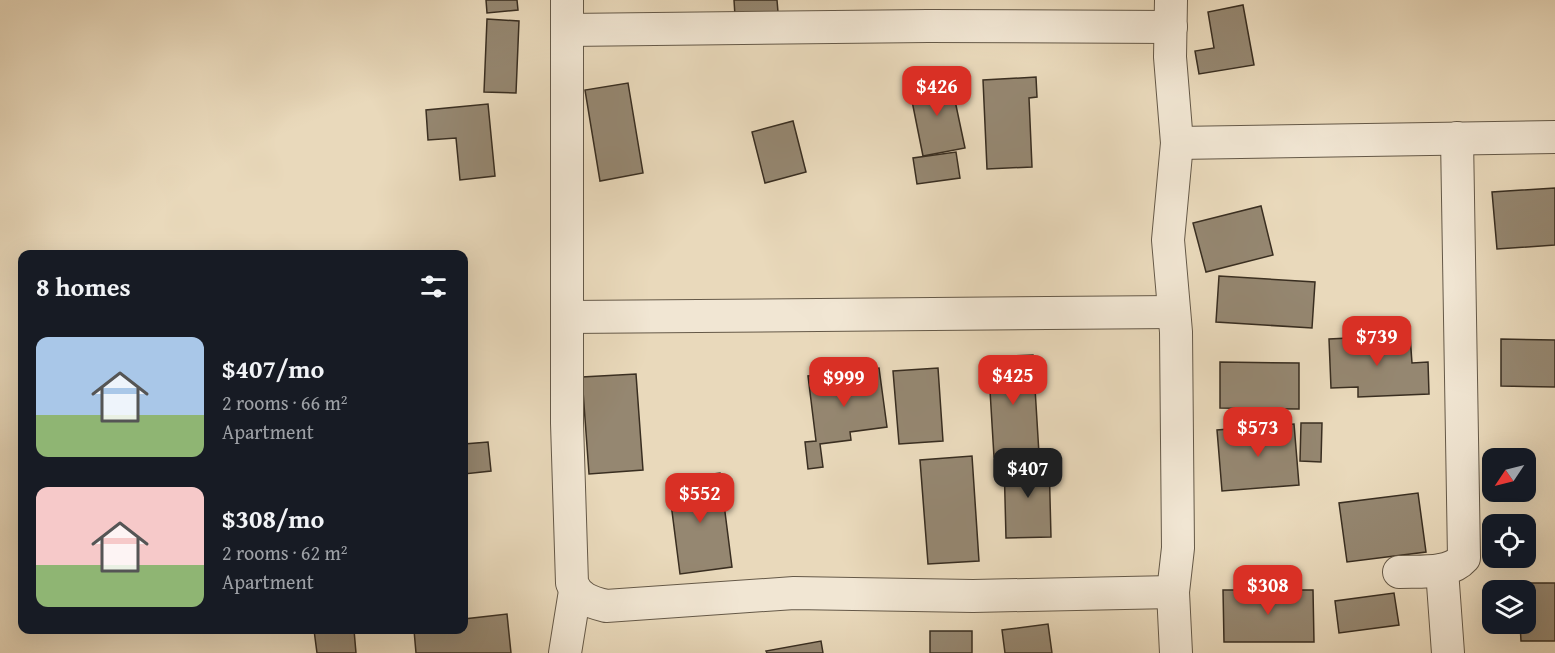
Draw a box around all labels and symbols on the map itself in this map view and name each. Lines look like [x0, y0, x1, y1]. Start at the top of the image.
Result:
pin: $426 [901, 66, 973, 117]
pin: $739 [1341, 316, 1413, 367]
pin: $425 [977, 355, 1049, 406]
pin: $999 [808, 357, 880, 408]
pin: $573 [1222, 407, 1294, 458]
pin: $407 [992, 448, 1064, 499]
north arrow [1482, 448, 1536, 502]
pin: $552 [664, 473, 736, 524]
pin: $308 [1232, 565, 1304, 616]

